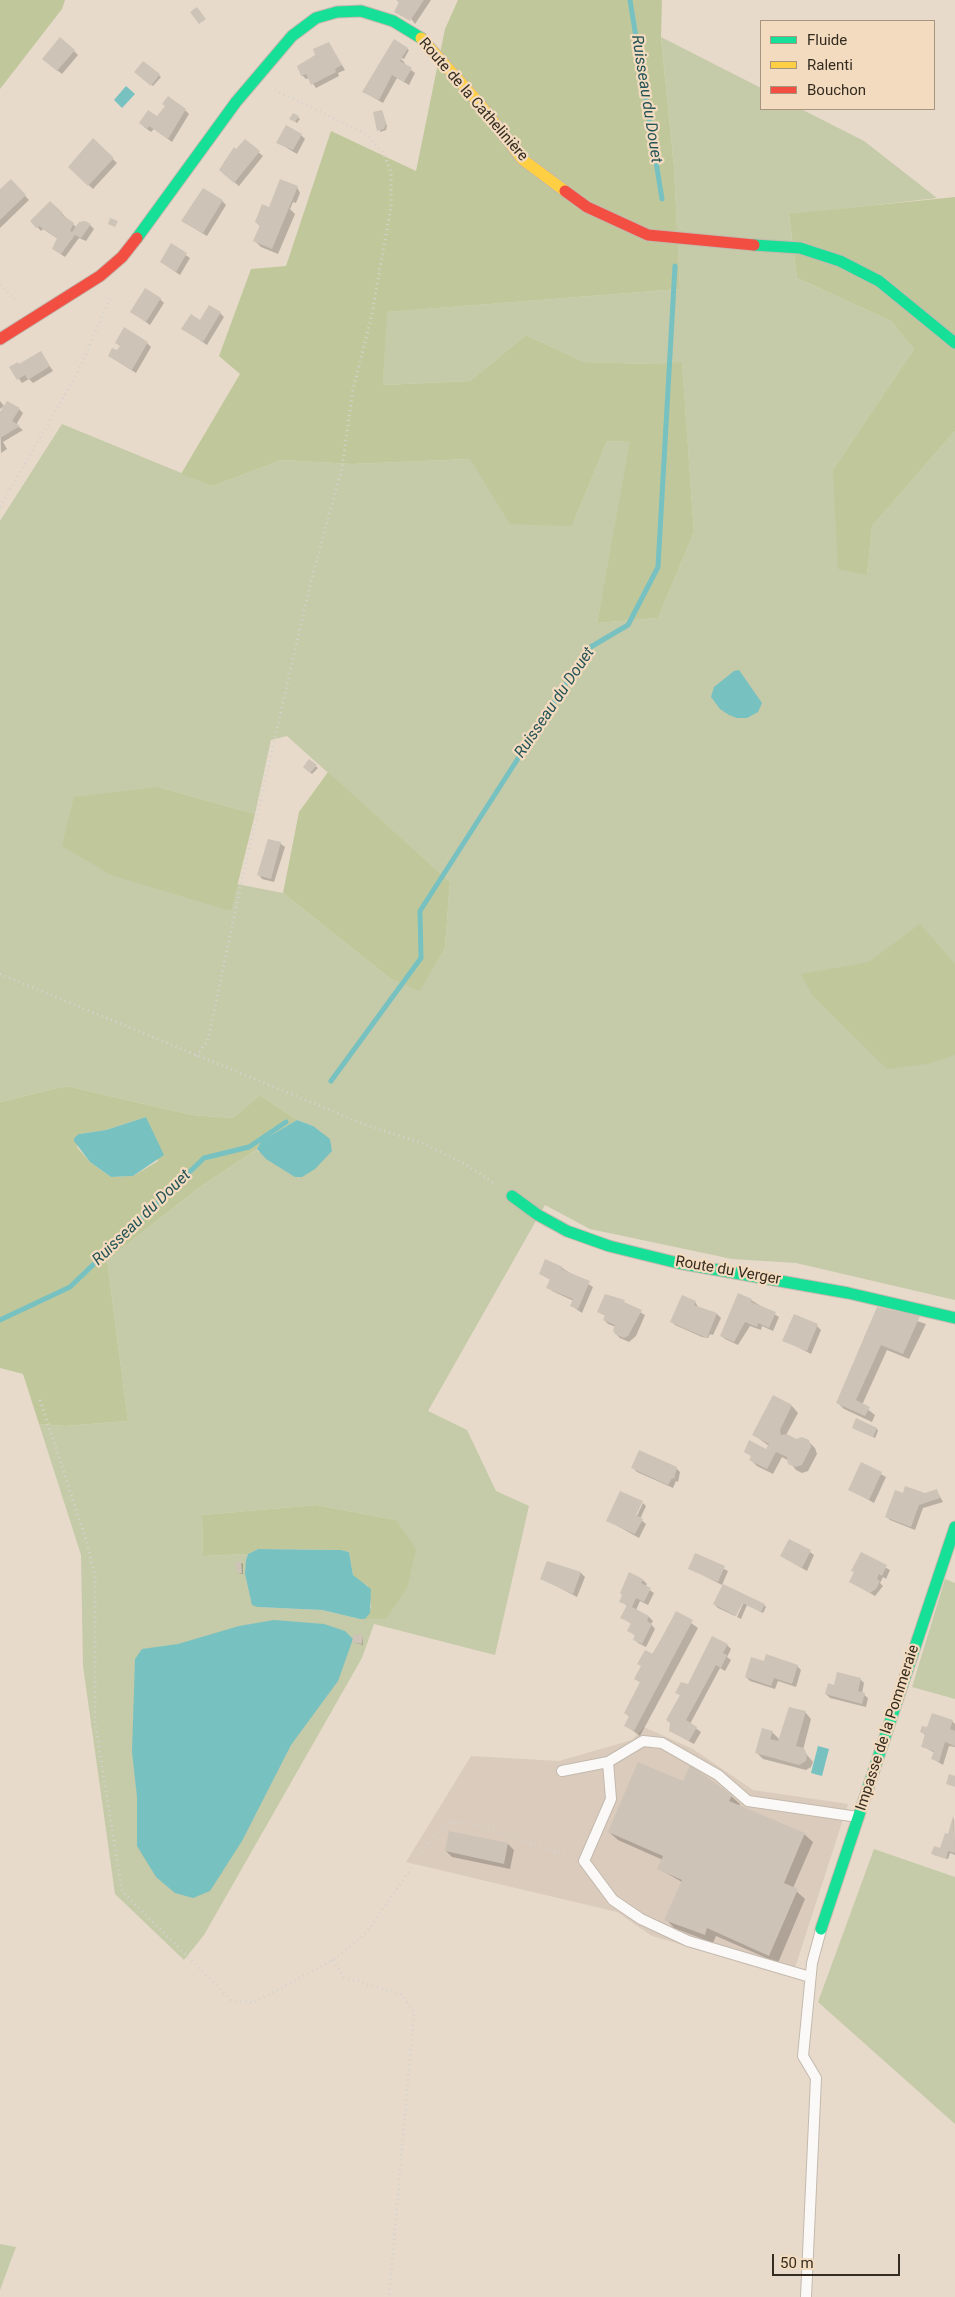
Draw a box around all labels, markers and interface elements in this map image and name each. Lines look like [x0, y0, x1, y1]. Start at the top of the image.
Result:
legend [760, 20, 935, 110]
text: Fluide [807, 31, 847, 49]
water label: Ruisseau du Douet [626, 34, 666, 164]
street label: Route de la Cathelinière [415, 35, 531, 165]
text: Ralenti [807, 56, 853, 74]
text: Bouchon [807, 81, 866, 99]
water label: Ruisseau du Douet [511, 644, 599, 762]
water label: Ruisseau du Douet [89, 1166, 195, 1270]
street label: Route du Verger [674, 1253, 782, 1289]
street label: Impasse de la Pommeraie [853, 1643, 923, 1813]
scale bar [775, 2244, 902, 2276]
text: 50 m [780, 2254, 814, 2272]

